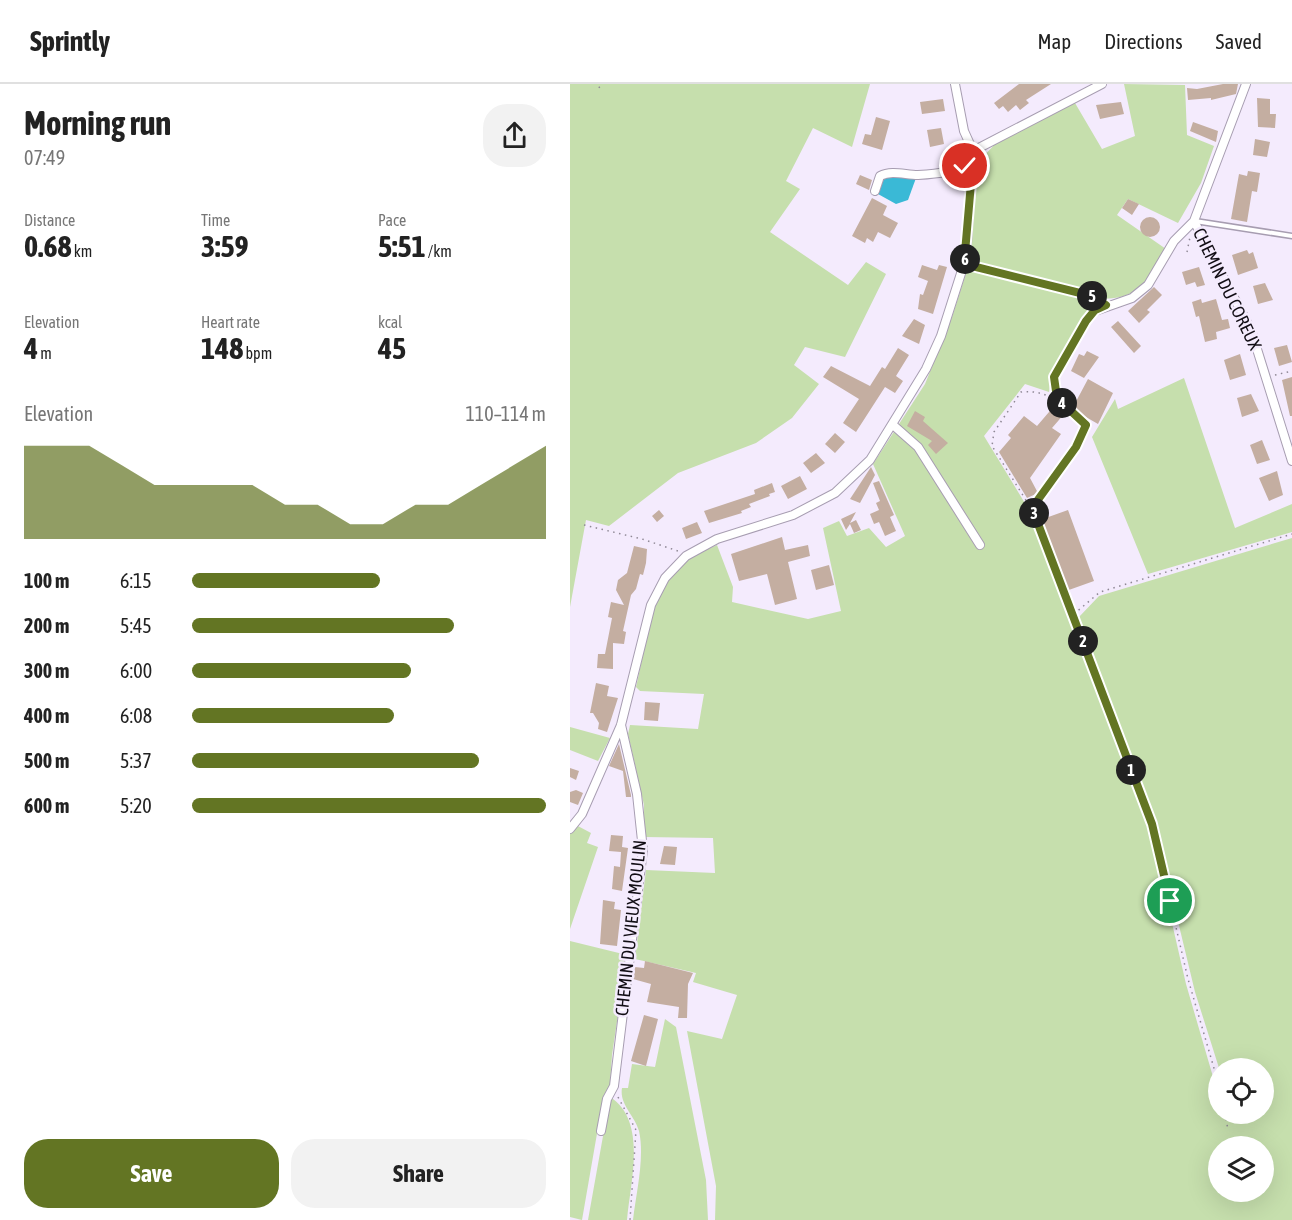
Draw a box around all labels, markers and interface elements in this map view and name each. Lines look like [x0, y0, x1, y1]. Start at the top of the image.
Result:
text: Sprintly [30, 25, 110, 57]
text: Map [1037, 29, 1071, 53]
text: Directions [1104, 29, 1183, 53]
text: Saved [1216, 29, 1262, 53]
text: Morning run [24, 104, 171, 142]
button: share [483, 104, 546, 167]
pin [939, 140, 990, 191]
text: 07:49 [24, 146, 65, 169]
icon: check [948, 149, 981, 182]
text: Distance [24, 211, 75, 229]
text: Time [201, 211, 230, 229]
text: Pace [378, 211, 406, 229]
street label: CHEMIN DU COREUX [1189, 225, 1266, 354]
text: 0.68 [24, 229, 72, 263]
text: 3:59 [201, 229, 249, 263]
text: 5:51 [378, 229, 426, 263]
text: km [72, 242, 92, 260]
text: /km [426, 242, 452, 260]
pin: 6 [950, 244, 980, 274]
text: 6 [961, 250, 969, 268]
pin: 5 [1077, 281, 1107, 311]
text: 5 [1088, 287, 1096, 305]
text: Elevation [24, 313, 79, 331]
text: Heart rate [201, 313, 260, 331]
text: kcal [378, 313, 402, 331]
text: 4 [24, 331, 38, 365]
text: 148 [201, 331, 243, 365]
text: 45 [378, 331, 406, 365]
text: m [38, 344, 52, 362]
text: bpm [243, 344, 272, 362]
pin: 4 [1047, 388, 1077, 418]
text: 4 [1058, 394, 1066, 412]
text: Elevation [24, 402, 93, 425]
text: 110–114 m [465, 402, 546, 425]
pin: 3 [1019, 498, 1049, 528]
text: 3 [1030, 504, 1038, 522]
text: 100 m [24, 569, 69, 592]
text: 6:15 [120, 569, 152, 592]
text: 200 m [24, 614, 69, 637]
text: 5:45 [120, 614, 152, 637]
pin: 2 [1068, 626, 1098, 656]
text: 2 [1079, 632, 1087, 650]
text: 300 m [24, 659, 69, 682]
text: 6:00 [120, 659, 152, 682]
text: 400 m [24, 704, 69, 727]
text: 6:08 [120, 704, 152, 727]
text: 500 m [24, 749, 69, 772]
text: 5:37 [120, 749, 152, 772]
pin: 1 [1116, 755, 1146, 785]
text: 1 [1127, 761, 1135, 779]
text: 600 m [24, 794, 69, 817]
text: 5:20 [120, 794, 152, 817]
street label: CHEMIN DU VIEUX MOULIN [611, 839, 650, 1017]
pin [1144, 875, 1195, 926]
icon: arrive [1153, 884, 1186, 917]
map controls [1208, 1058, 1274, 1202]
button: locate [1208, 1058, 1274, 1124]
button: layers [1208, 1136, 1274, 1202]
button: Save [24, 1139, 279, 1208]
button: Share [291, 1139, 546, 1208]

